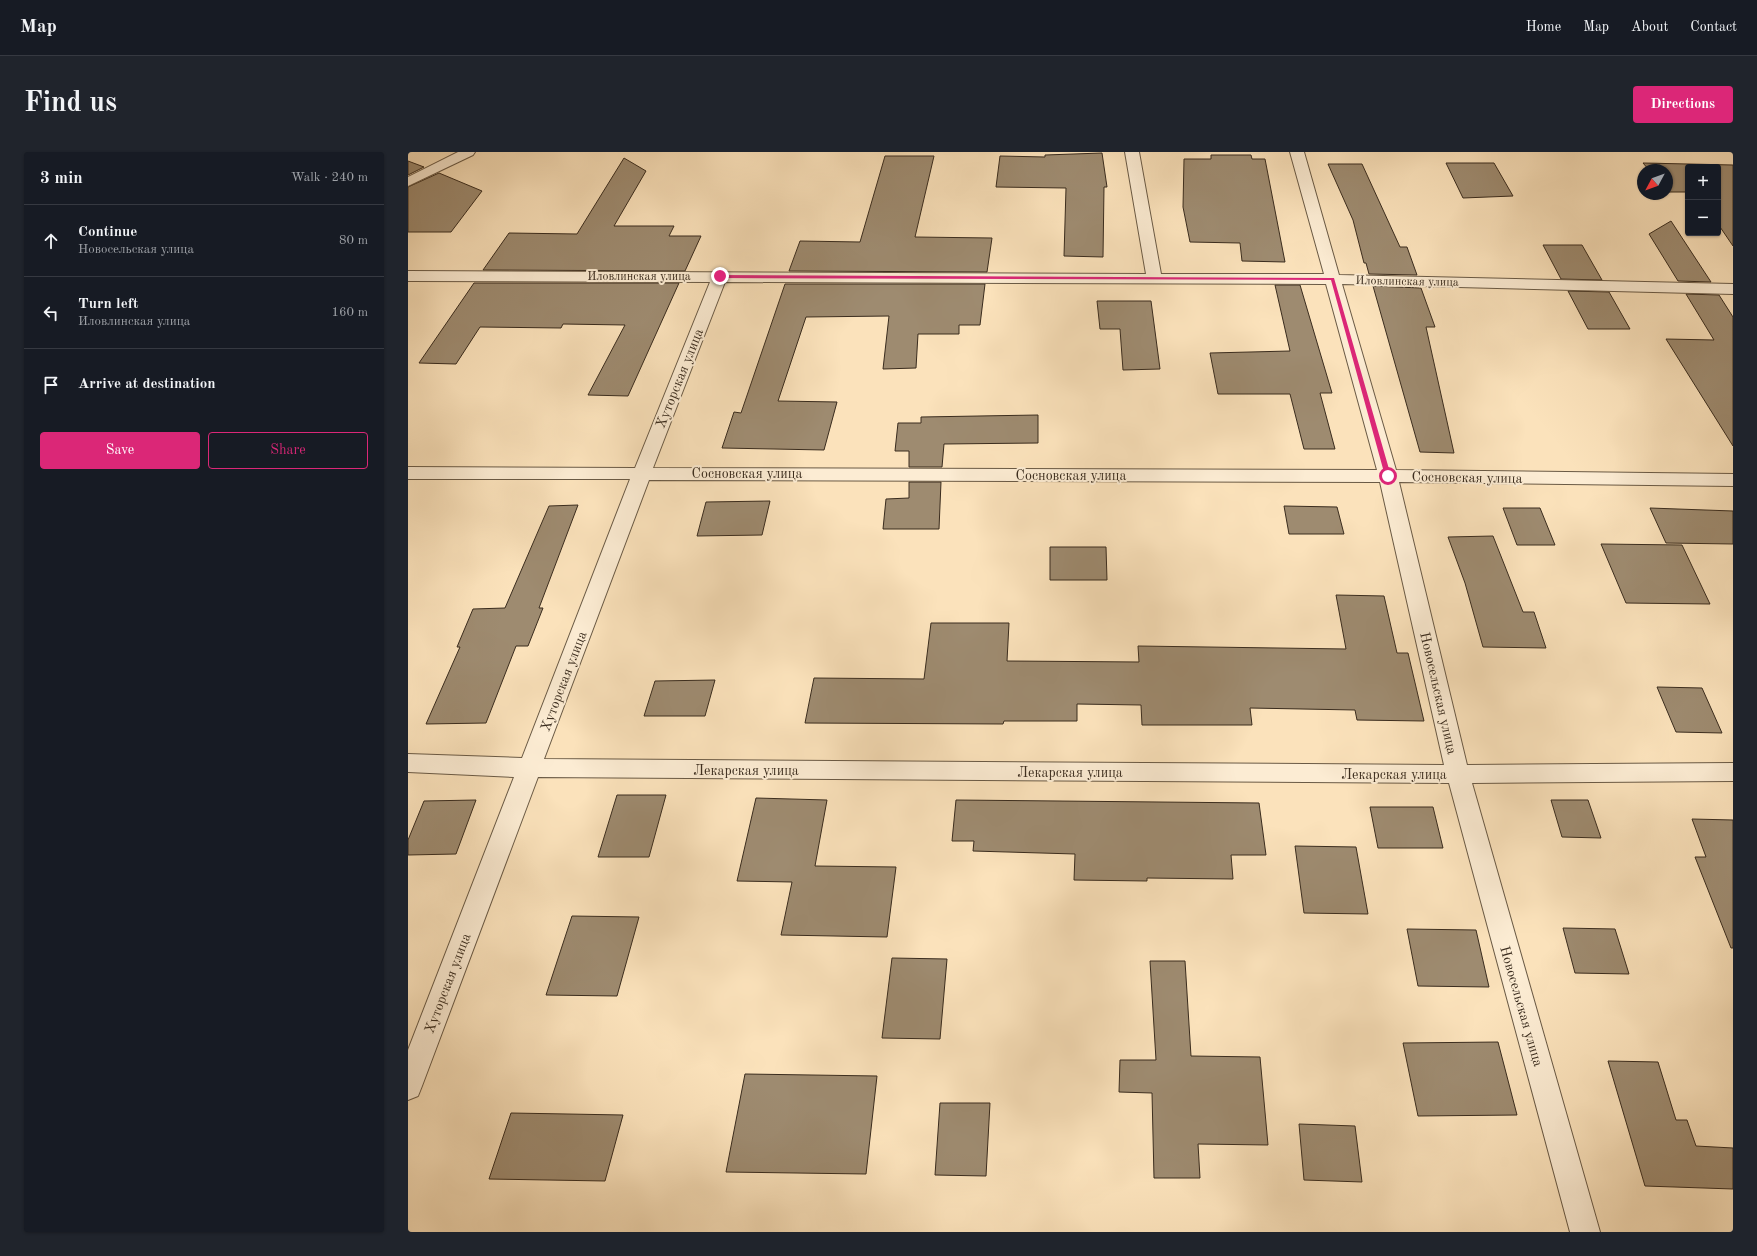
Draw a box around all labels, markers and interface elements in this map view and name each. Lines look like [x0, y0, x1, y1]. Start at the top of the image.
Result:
text: Map [20, 18, 57, 37]
text: Home [1526, 20, 1561, 34]
text: Map [1583, 20, 1609, 34]
text: About [1631, 20, 1668, 34]
text: Contact [1690, 20, 1737, 34]
button: Directions [1633, 86, 1733, 123]
text: Find us [24, 90, 117, 118]
north arrow [1637, 164, 1673, 200]
map controls [1685, 164, 1721, 236]
button: + [1685, 164, 1721, 200]
text: 3 min [40, 170, 83, 187]
text: Walk · 240 m [291, 171, 368, 184]
button: − [1685, 200, 1721, 236]
text: Continue [78, 225, 137, 240]
icon: ahead [40, 230, 62, 252]
text: 80 m [339, 234, 368, 247]
text: Новосельская улица [78, 243, 194, 256]
route end [711, 267, 729, 285]
street label: Иловлинская улица [587, 271, 691, 283]
street label: Иловлинская улица [1355, 275, 1459, 289]
text: Turn left [78, 297, 138, 312]
icon: left [40, 302, 62, 324]
text: 160 m [331, 306, 368, 319]
text: Иловлинская улица [78, 315, 190, 328]
street label: Хуторская улица [654, 327, 706, 430]
icon: arrive [40, 374, 62, 396]
text: Arrive at destination [78, 377, 216, 392]
button: Save [40, 432, 200, 469]
button: Share [208, 432, 368, 469]
street label: Сосновская улица [692, 467, 802, 481]
route start [1379, 467, 1397, 485]
street label: Сосновская улица [1016, 469, 1126, 483]
street label: Сосновская улица [1411, 470, 1523, 486]
street label: Хуторская улица [538, 629, 589, 733]
street label: Новосельская улица [1417, 631, 1459, 756]
street label: Лекарская улица [693, 764, 799, 778]
street label: Лекарская улица [1017, 766, 1123, 780]
street label: Лекарская улица [1341, 768, 1447, 782]
street label: Хуторская улица [422, 931, 473, 1035]
street label: Новосельская улица [1497, 944, 1545, 1068]

